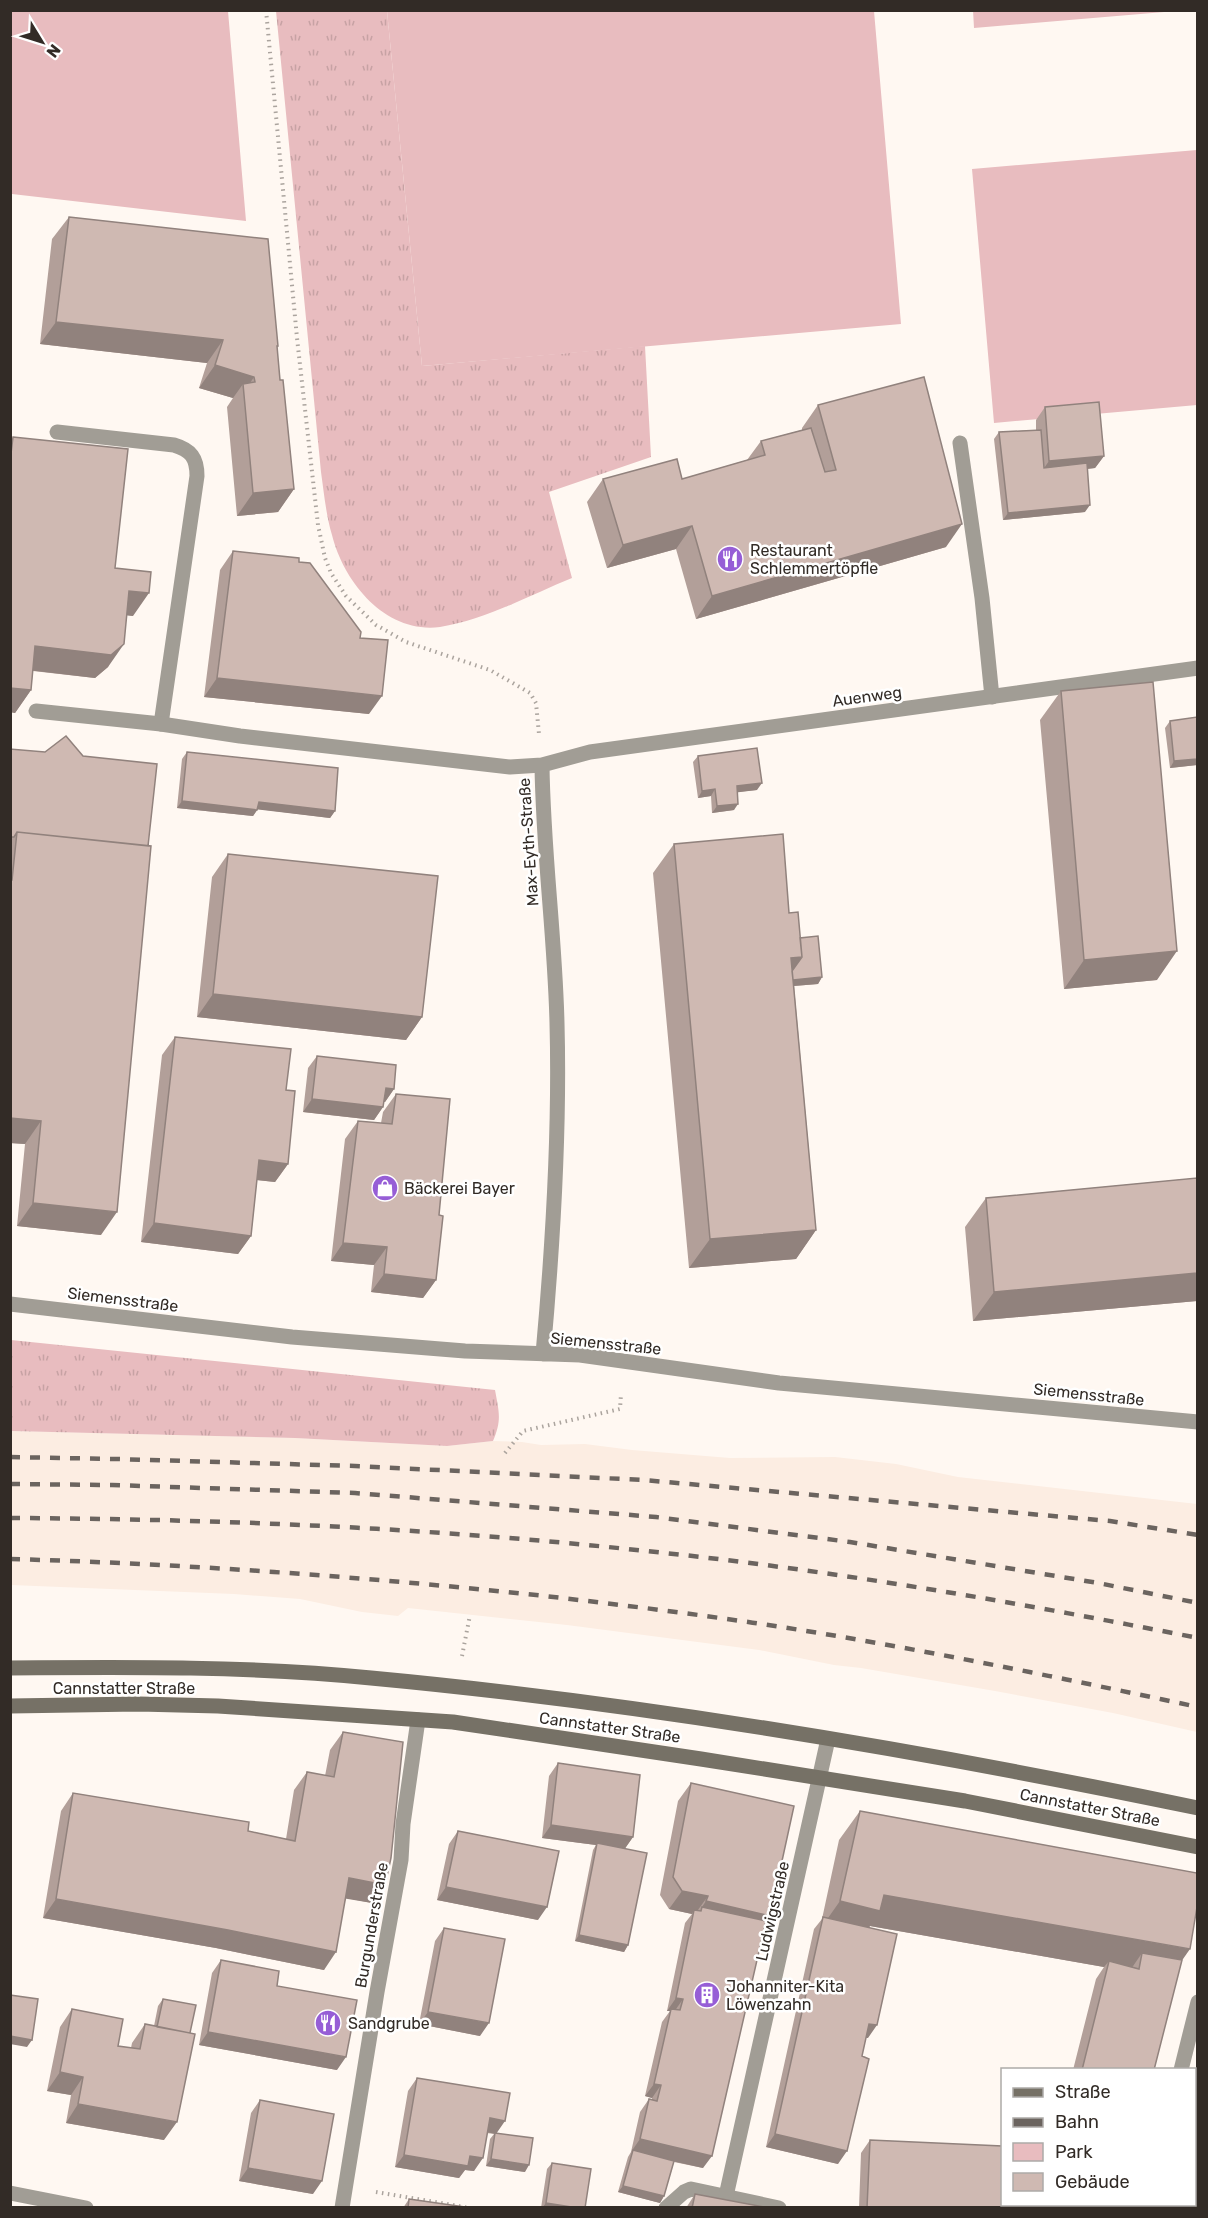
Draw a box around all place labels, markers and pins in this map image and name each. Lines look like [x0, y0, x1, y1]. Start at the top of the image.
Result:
place label: Restaurant Schlemmertöpfle [750, 541, 878, 578]
restaurant icon: Restaurant Schlemmertöpfle [715, 544, 745, 574]
shop icon: Bäckerei Bayer [370, 1173, 400, 1203]
place label: Bäckerei Bayer [404, 1179, 515, 1198]
place label: Johanniter-Kita Löwenzahn [726, 1977, 844, 2014]
building icon: Johanniter-Kita Löwenzahn [692, 1980, 722, 2010]
restaurant icon: Sandgrube [313, 2008, 343, 2038]
place label: Sandgrube [348, 2014, 430, 2033]

